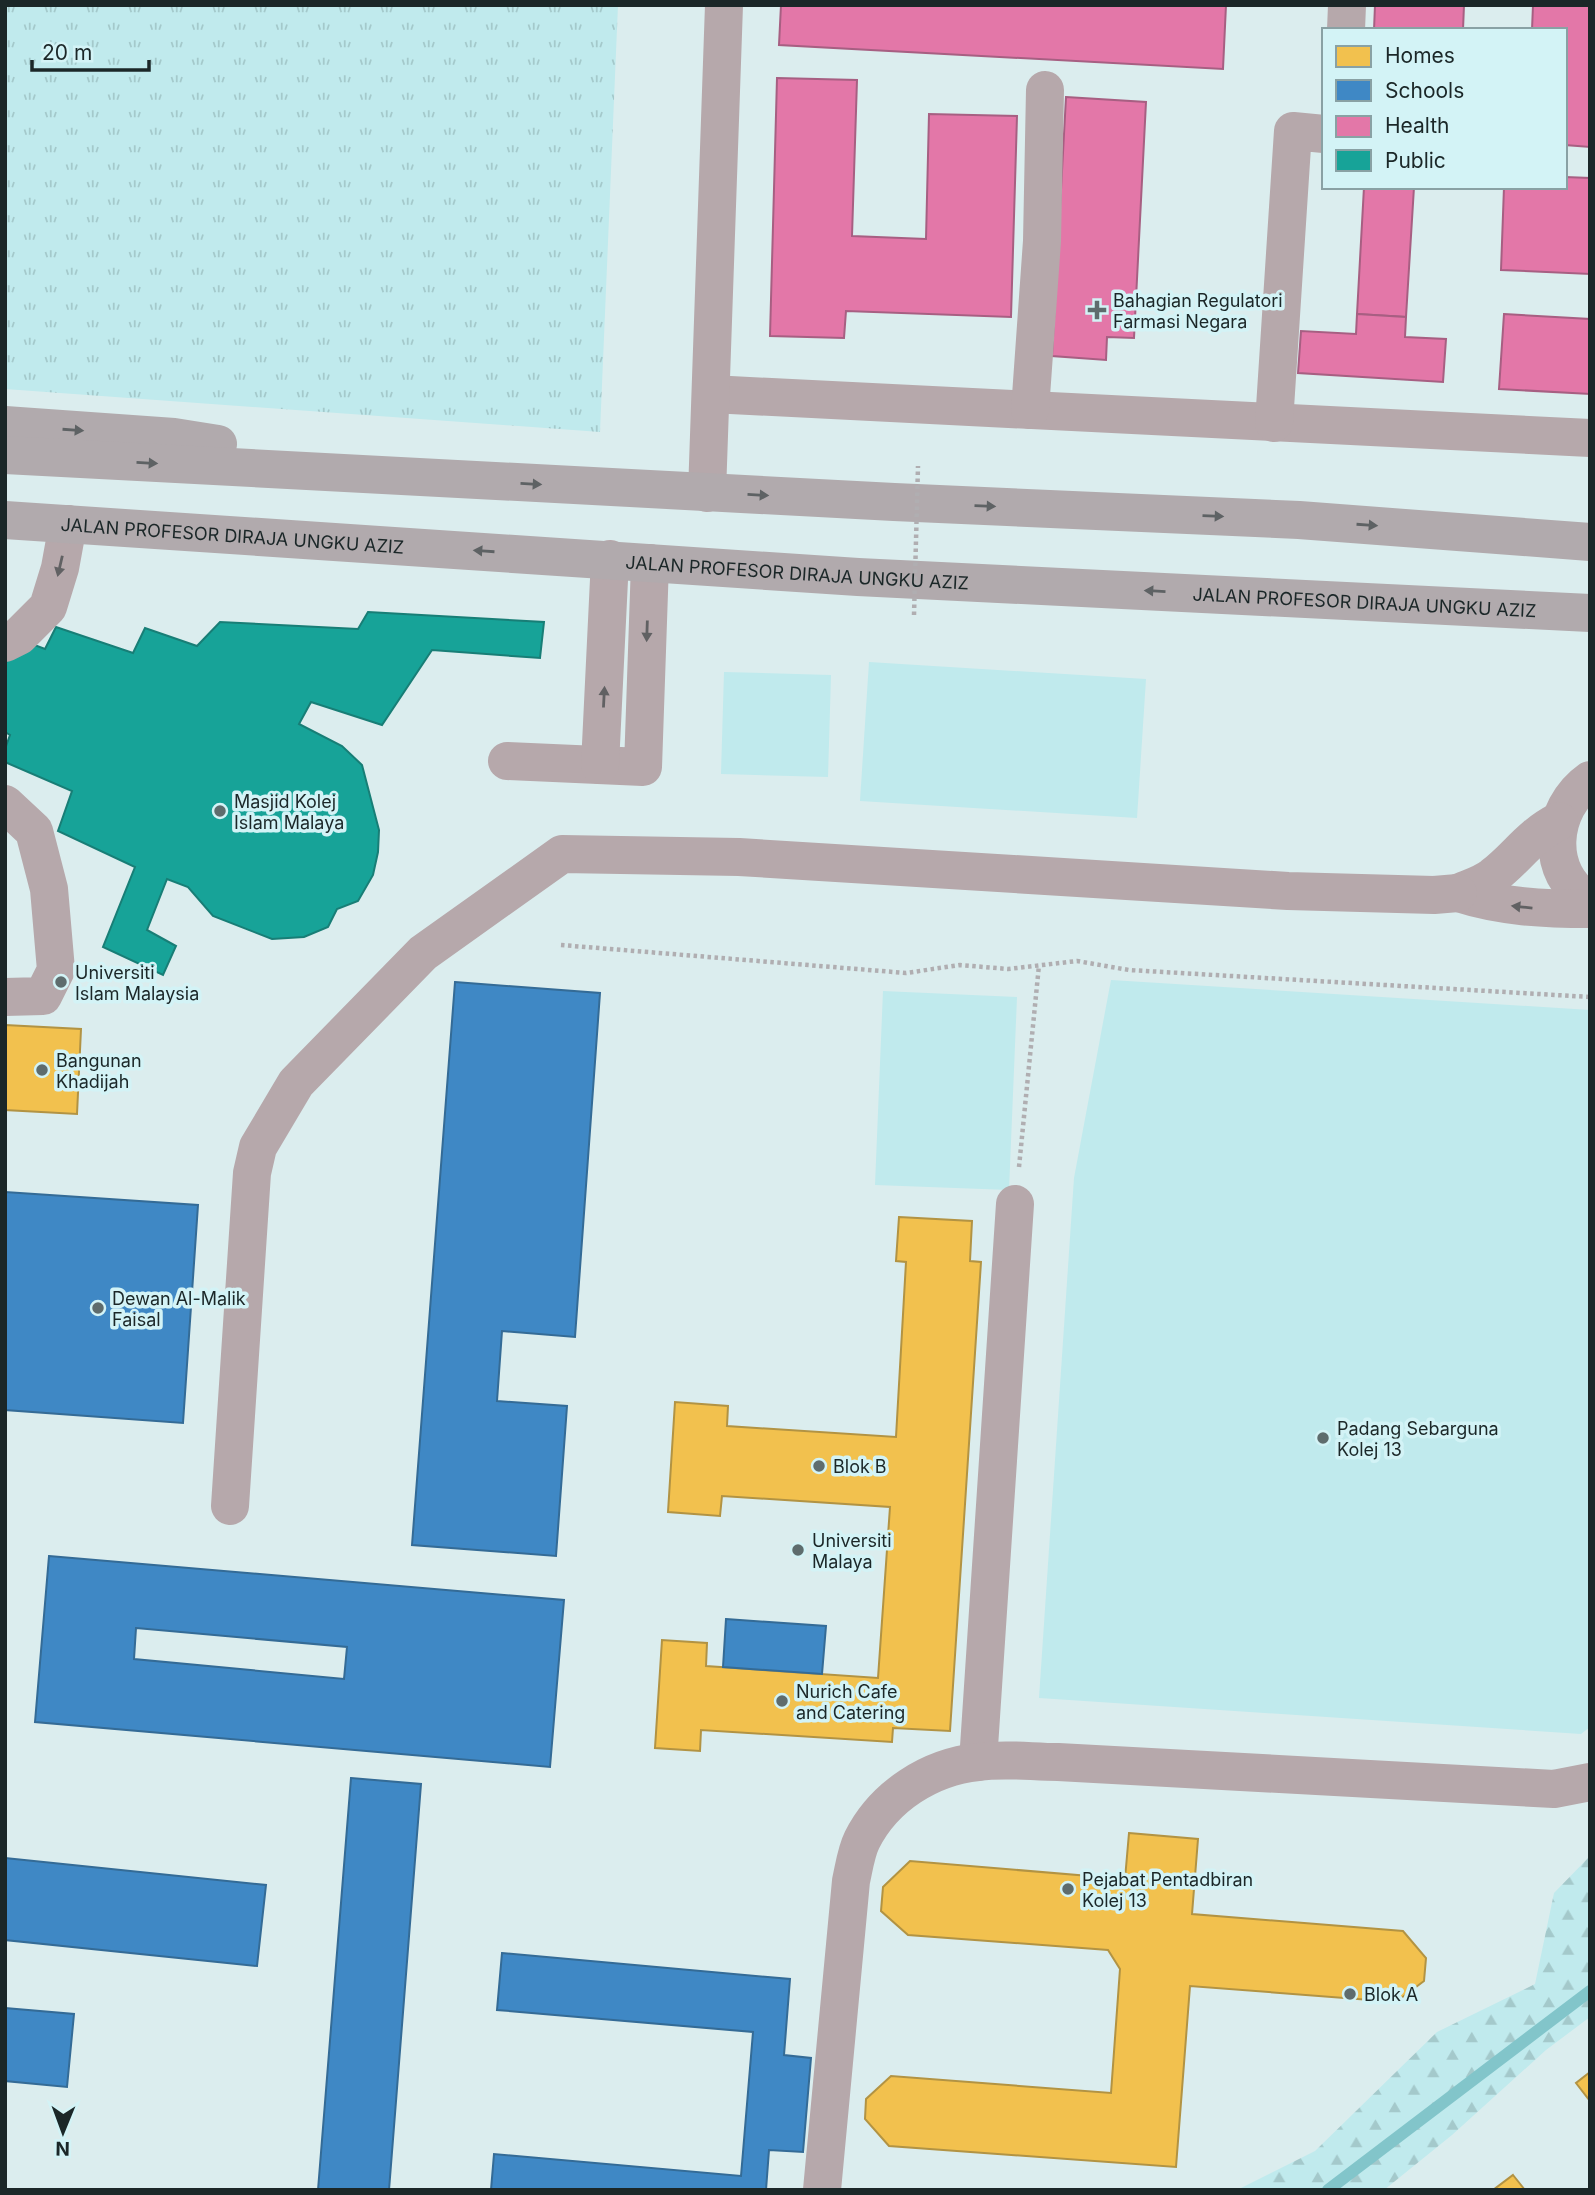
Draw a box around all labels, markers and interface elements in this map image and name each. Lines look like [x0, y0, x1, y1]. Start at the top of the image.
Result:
scale bar [32, 28, 149, 72]
legend [1322, 28, 1567, 189]
text: 20 m [42, 40, 92, 65]
text: Homes [1385, 43, 1455, 68]
text: Schools [1385, 78, 1464, 103]
text: Health [1385, 113, 1450, 138]
text: Public [1385, 148, 1446, 173]
place label: Bahagian Regulatori Farmasi Negara [1113, 290, 1283, 332]
marker: Bahagian Regulatori Farmasi Negara [1087, 300, 1107, 320]
one-way arrow [63, 425, 85, 436]
one-way arrow [136, 457, 158, 468]
one-way arrow [520, 478, 542, 489]
one-way arrow [747, 490, 769, 501]
one-way arrow [975, 501, 997, 512]
one-way arrow [1202, 511, 1224, 522]
street label: JALAN PROFESOR DIRAJA UNGKU AZIZ [60, 513, 405, 557]
one-way arrow [1356, 520, 1378, 531]
one-way arrow [473, 545, 495, 556]
street label: JALAN PROFESOR DIRAJA UNGKU AZIZ [625, 551, 970, 593]
one-way arrow [54, 555, 65, 577]
street label: JALAN PROFESOR DIRAJA UNGKU AZIZ [1192, 583, 1537, 621]
one-way arrow [1143, 586, 1165, 597]
one-way arrow [642, 620, 653, 642]
one-way arrow [598, 686, 609, 708]
place label: Masjid Kolej Islam Malaya [234, 791, 344, 833]
marker: Masjid Kolej Islam Malaya [212, 803, 228, 819]
one-way arrow [1510, 901, 1532, 912]
place label: Universiti Islam Malaysia [75, 962, 199, 1004]
marker: Universiti Islam Malaysia [53, 974, 69, 990]
place label: Bangunan Khadijah [56, 1050, 142, 1092]
marker: Bangunan Khadijah [34, 1062, 50, 1078]
place label: Dewan Al-Malik Faisal [112, 1288, 246, 1330]
marker: Dewan Al-Malik Faisal [90, 1300, 106, 1316]
place label: Padang Sebarguna Kolej 13 [1337, 1418, 1499, 1460]
marker: Padang Sebarguna Kolej 13 [1315, 1430, 1331, 1446]
place label: Blok B [833, 1456, 887, 1477]
marker: Blok B [811, 1458, 827, 1474]
place label: Universiti Malaya [812, 1530, 892, 1572]
marker: Universiti Malaya [790, 1542, 806, 1558]
place label: Nurich Cafe and Catering [796, 1681, 905, 1723]
marker: Nurich Cafe and Catering [774, 1693, 790, 1709]
place label: Pejabat Pentadbiran Kolej 13 [1082, 1869, 1253, 1911]
marker: Pejabat Pentadbiran Kolej 13 [1060, 1881, 1076, 1897]
place label: Blok A [1364, 1984, 1418, 2005]
marker: Blok A [1342, 1986, 1358, 2002]
north arrow [28, 2097, 98, 2167]
text: N [55, 2137, 70, 2160]

